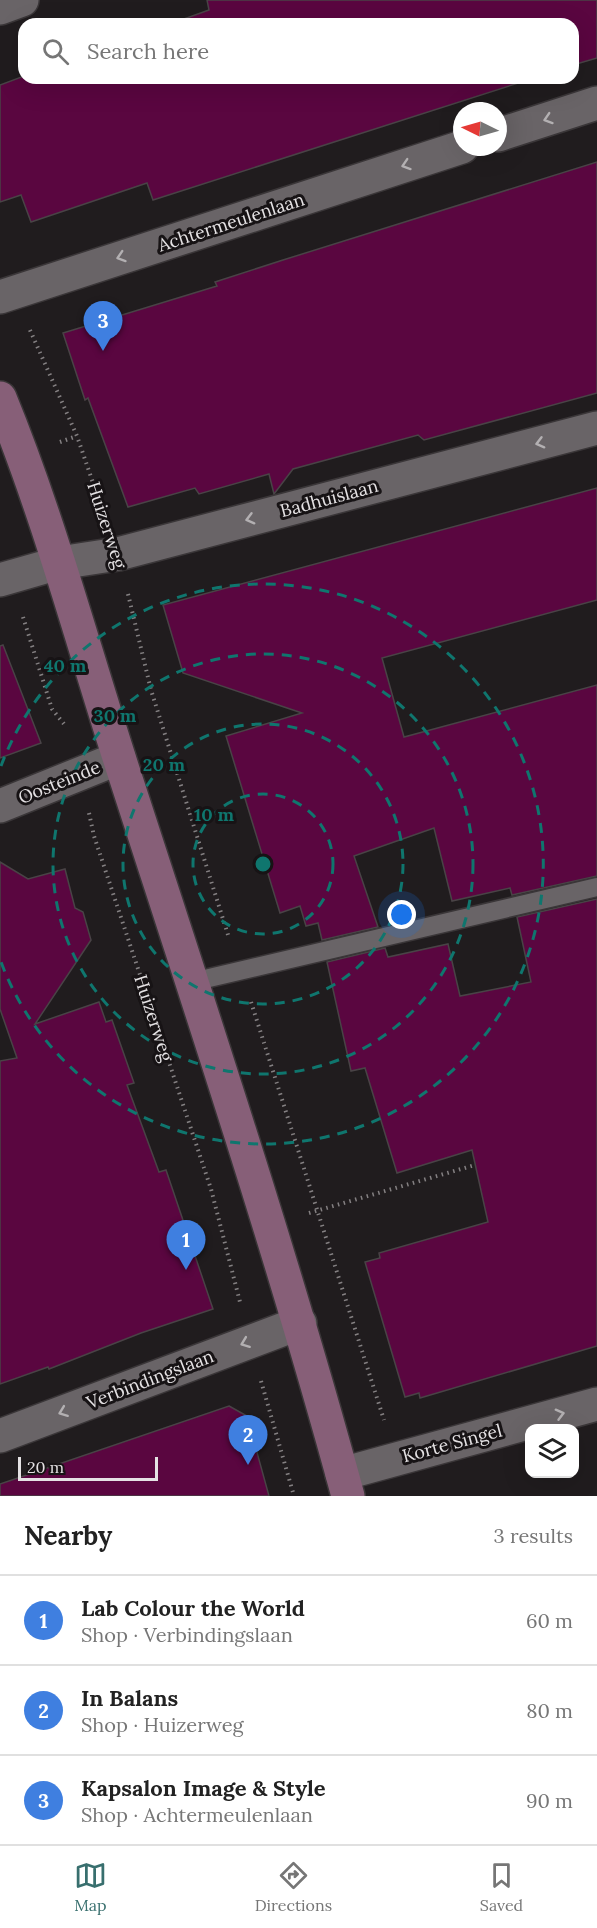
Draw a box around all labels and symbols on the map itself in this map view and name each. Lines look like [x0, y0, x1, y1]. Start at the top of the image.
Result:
north arrow [453, 102, 507, 156]
one-way arrow [543, 112, 553, 125]
one-way arrow [402, 158, 412, 170]
street label: Achtermeulenlaan [154, 187, 307, 257]
one-way arrow [116, 250, 127, 262]
pin: 3 [84, 302, 122, 351]
one-way arrow [536, 435, 546, 448]
street label: Badhuislaan [277, 474, 381, 522]
street label: Huizerweg [82, 479, 132, 572]
one-way arrow [245, 512, 256, 524]
text: 40 m [44, 654, 87, 677]
text: 30 m [94, 704, 137, 727]
text: 20 m [143, 753, 186, 776]
street label: Oosteinde [15, 755, 104, 809]
text: 10 m [194, 803, 234, 826]
centre of rings [253, 854, 273, 874]
your location [387, 900, 416, 929]
street label: Huizerweg [129, 972, 179, 1065]
pin: 1 [166, 1220, 206, 1270]
one-way arrow [240, 1336, 251, 1349]
street label: Verbindingslaan [82, 1344, 217, 1414]
one-way arrow [58, 1405, 69, 1418]
one-way arrow [555, 1409, 565, 1421]
pin: 2 [228, 1416, 268, 1465]
street label: Korte Singel [400, 1419, 505, 1467]
scale bar [18, 1454, 158, 1482]

